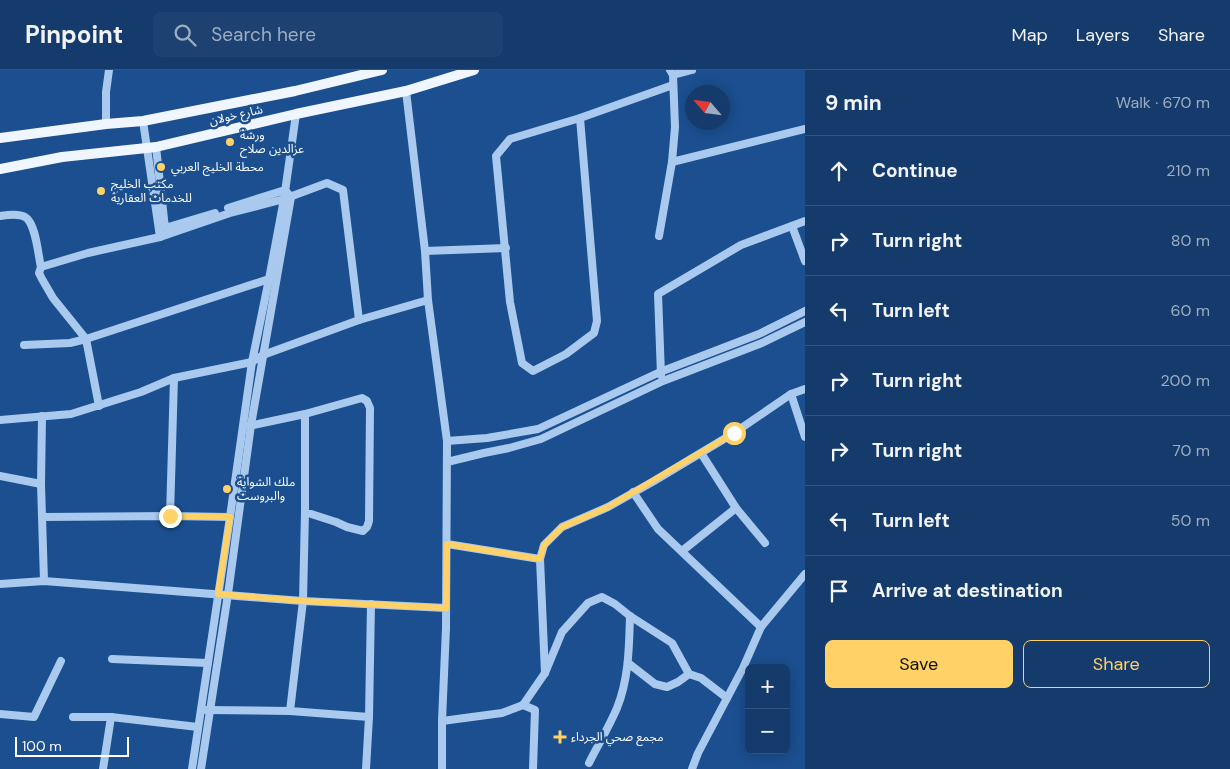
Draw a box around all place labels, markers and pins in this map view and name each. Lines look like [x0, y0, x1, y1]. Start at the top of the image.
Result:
place label: ورشة عزالدين صلاح [240, 127, 304, 158]
marker: ورشة عزالدين صلاح [224, 136, 236, 148]
place label: محطة الخليج العربي [171, 159, 264, 177]
marker: محطة الخليج العربي [155, 161, 167, 173]
place label: مكتب الخليج للخدمات العقارية [111, 176, 192, 206]
marker: مكتب الخليج للخدمات العقارية [95, 185, 107, 197]
place label: ملك الشواية والبروست [237, 474, 295, 504]
marker: ملك الشواية والبروست [221, 483, 233, 495]
place label: مجمع صحي الجرداء [571, 729, 663, 747]
marker: مجمع صحي الجرداء [553, 730, 567, 744]

